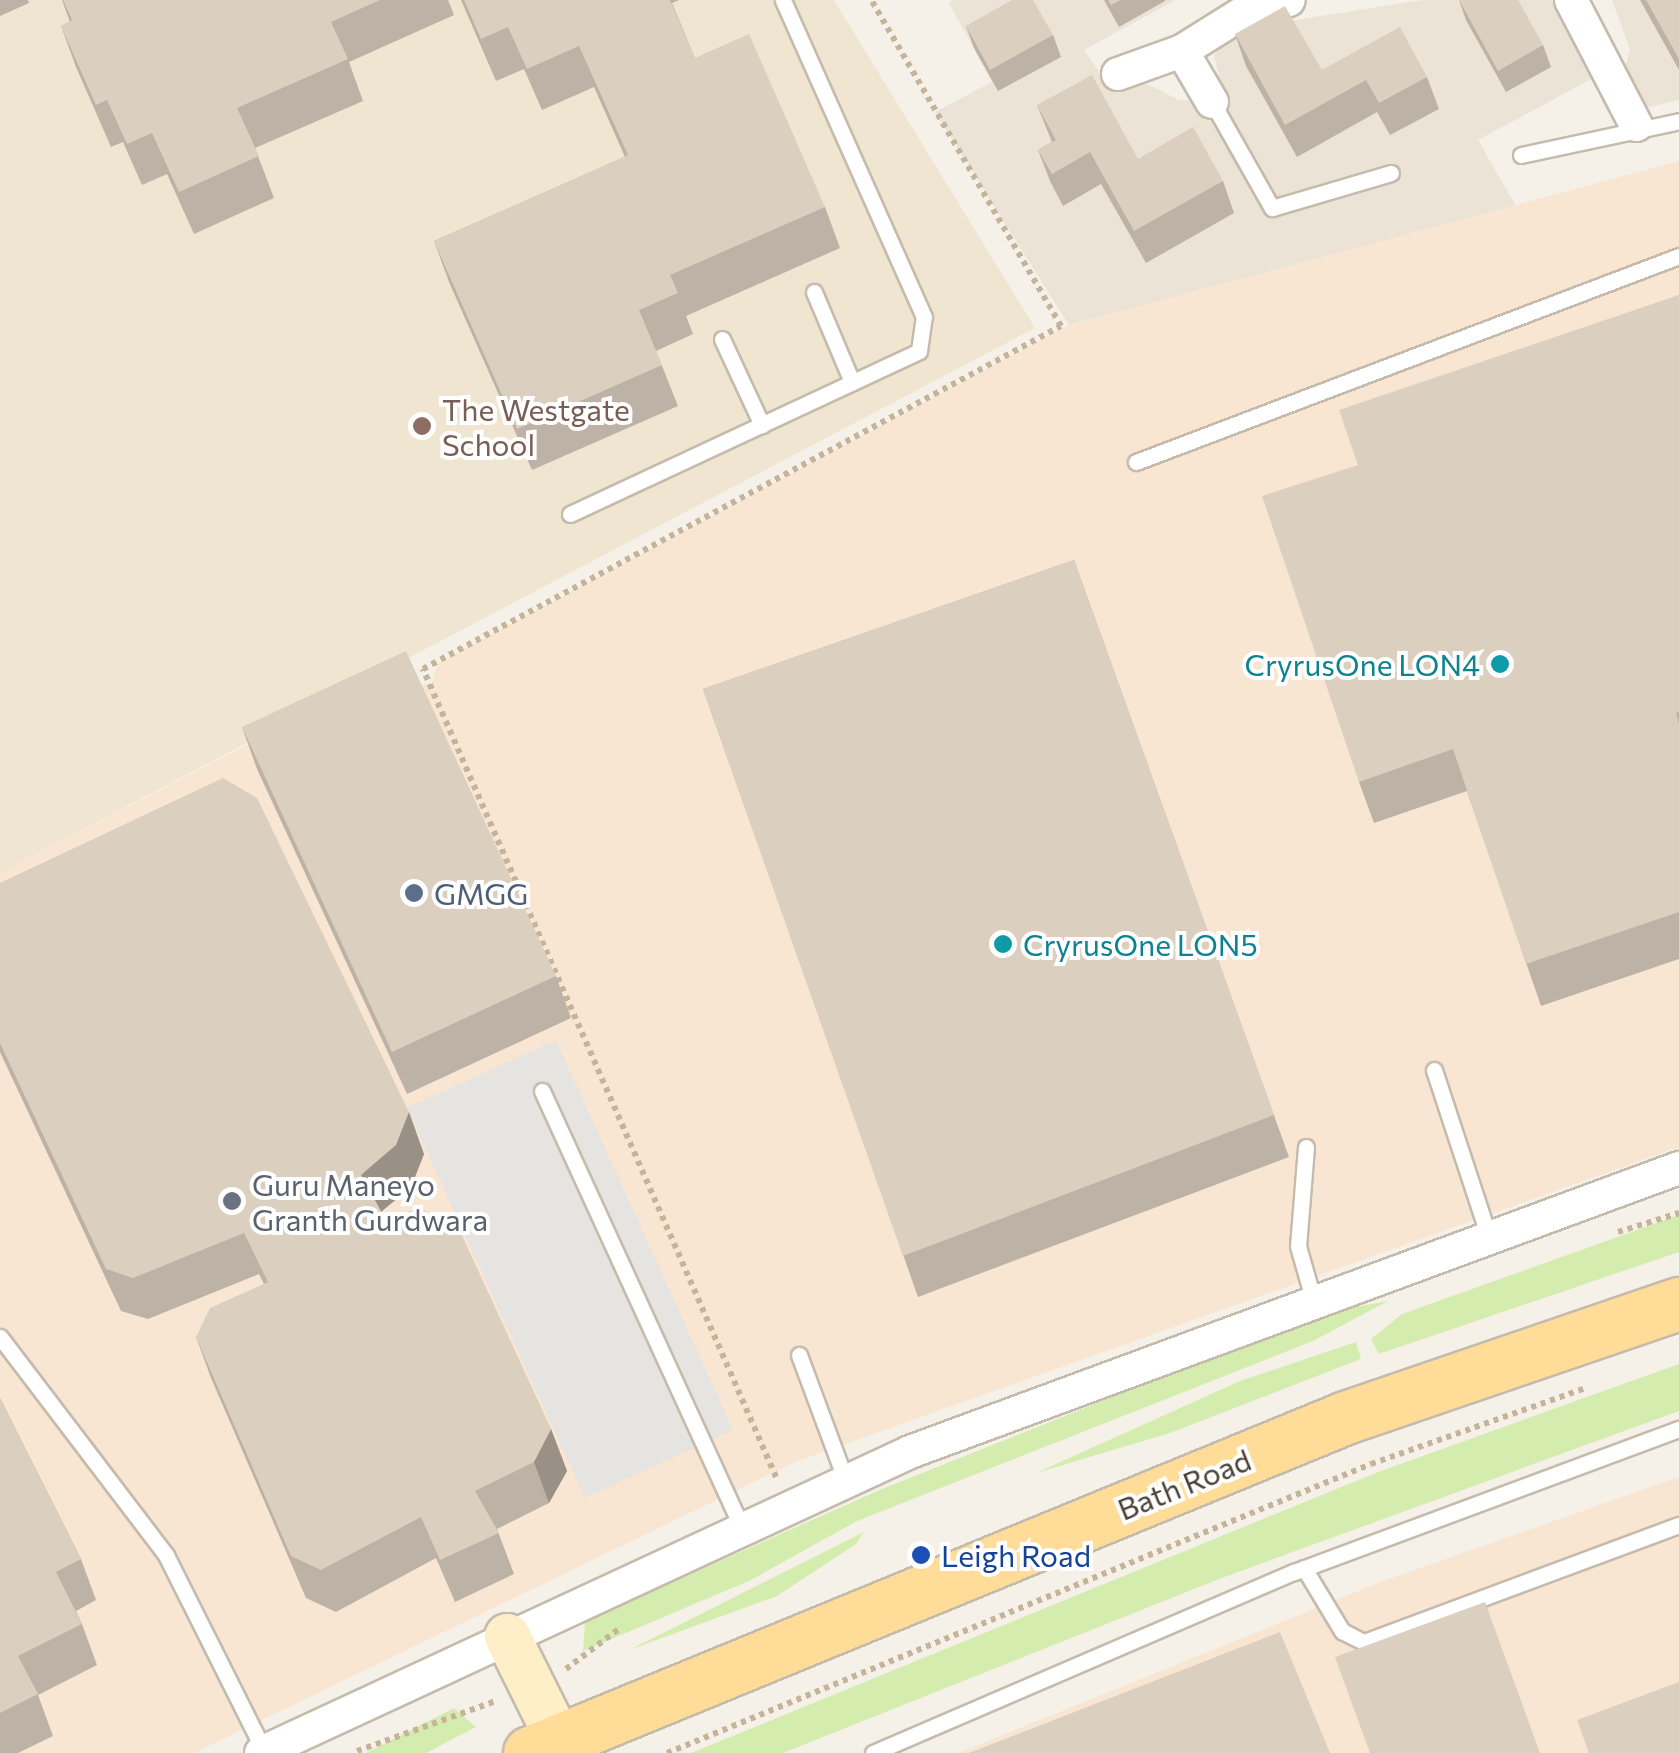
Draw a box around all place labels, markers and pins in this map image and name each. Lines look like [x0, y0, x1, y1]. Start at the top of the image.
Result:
place label: The Westgate School [442, 391, 630, 462]
marker: The Westgate School [411, 415, 433, 437]
place label: CryrusOne LON4 [1245, 646, 1480, 682]
marker: CryrusOne LON4 [1489, 653, 1511, 675]
place label: GMGG [434, 875, 528, 911]
marker: GMGG [403, 882, 425, 904]
place label: CryrusOne LON5 [1023, 926, 1258, 962]
marker: CryrusOne LON5 [992, 933, 1014, 955]
place label: Guru Maneyo Granth Gurdwara [252, 1166, 488, 1236]
marker: Guru Maneyo Granth Gurdwara [221, 1190, 243, 1212]
place label: Leigh Road [941, 1537, 1091, 1573]
marker: Leigh Road [910, 1544, 932, 1566]

